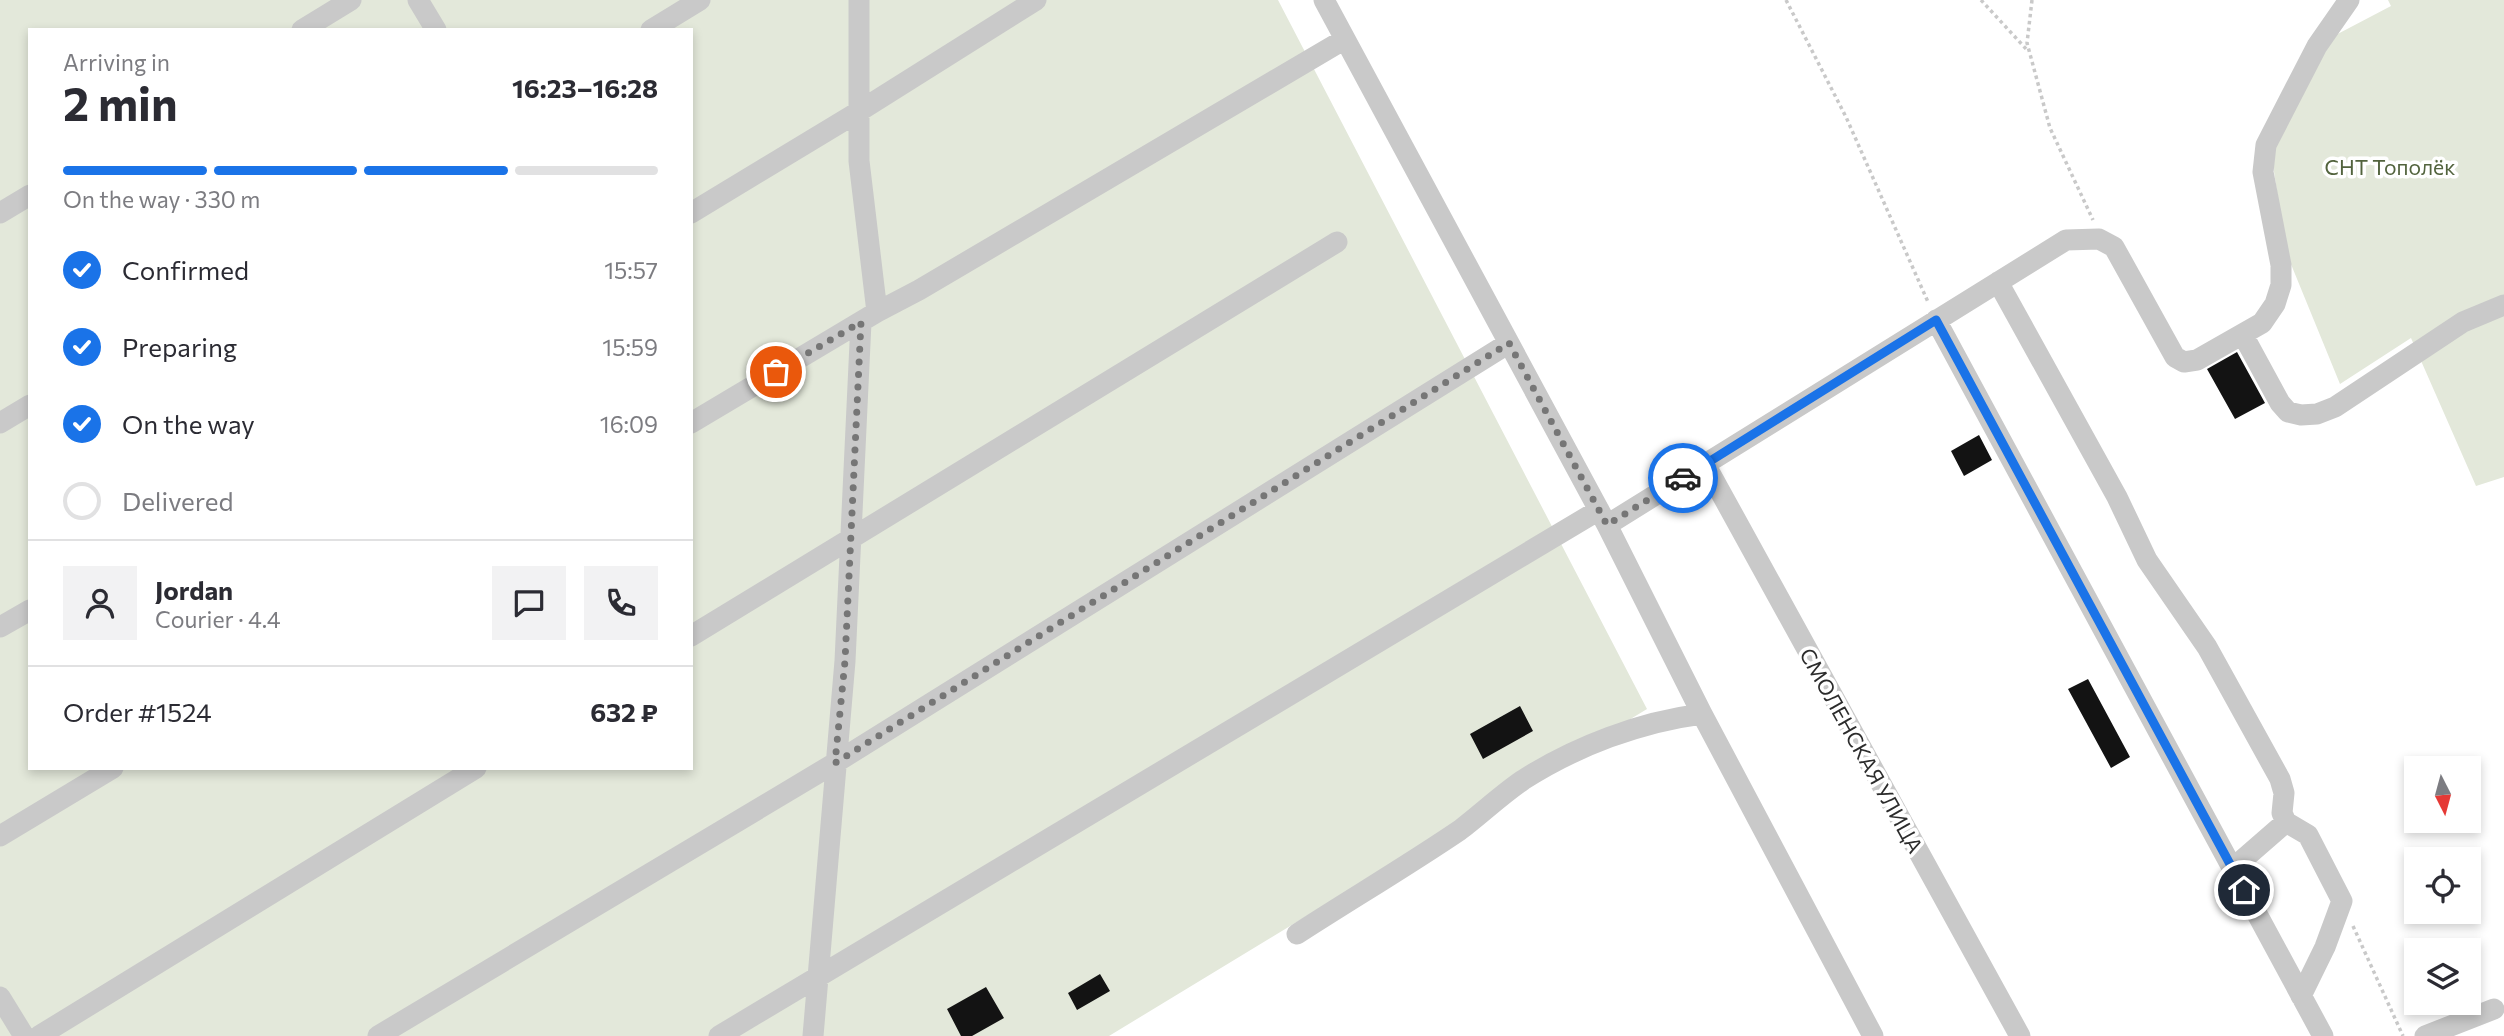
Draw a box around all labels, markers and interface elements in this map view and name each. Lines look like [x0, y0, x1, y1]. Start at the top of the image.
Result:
text: Arriving in [63, 48, 170, 76]
text: 16:23–16:28 [512, 72, 658, 103]
text: 2 min [63, 74, 178, 130]
park label: СНТ Тополёк [2325, 154, 2455, 179]
text: On the way · 330 m [63, 185, 260, 213]
icon: check [63, 251, 101, 289]
text: Confirmed [122, 254, 249, 285]
text: 15:57 [604, 256, 658, 284]
icon: check [63, 328, 101, 366]
text: Preparing [122, 331, 237, 362]
text: 15:59 [602, 333, 658, 361]
pin [746, 342, 806, 402]
icon: bag [757, 353, 795, 391]
icon: check [63, 405, 101, 443]
text: On the way [122, 408, 255, 439]
text: 16:09 [600, 410, 658, 438]
courier [1648, 443, 1718, 513]
icon: car [1664, 459, 1702, 497]
text: Delivered [122, 485, 233, 516]
button: person [63, 566, 137, 640]
button: chat [492, 566, 566, 640]
button: phone [584, 566, 658, 640]
text: Jordan [155, 574, 233, 605]
text: Courier · 4.4 [155, 605, 281, 633]
street label: СМОЛЕНСКАЯ УЛИЦА [1795, 643, 1929, 857]
text: Order #1524 [63, 696, 212, 727]
text: 632 ₽ [590, 696, 658, 727]
north arrow [2404, 756, 2482, 833]
map controls [2404, 756, 2481, 1015]
button: locate [2404, 847, 2481, 924]
pin [2214, 860, 2274, 920]
icon: home [2225, 871, 2263, 909]
button: layers [2404, 938, 2481, 1015]

